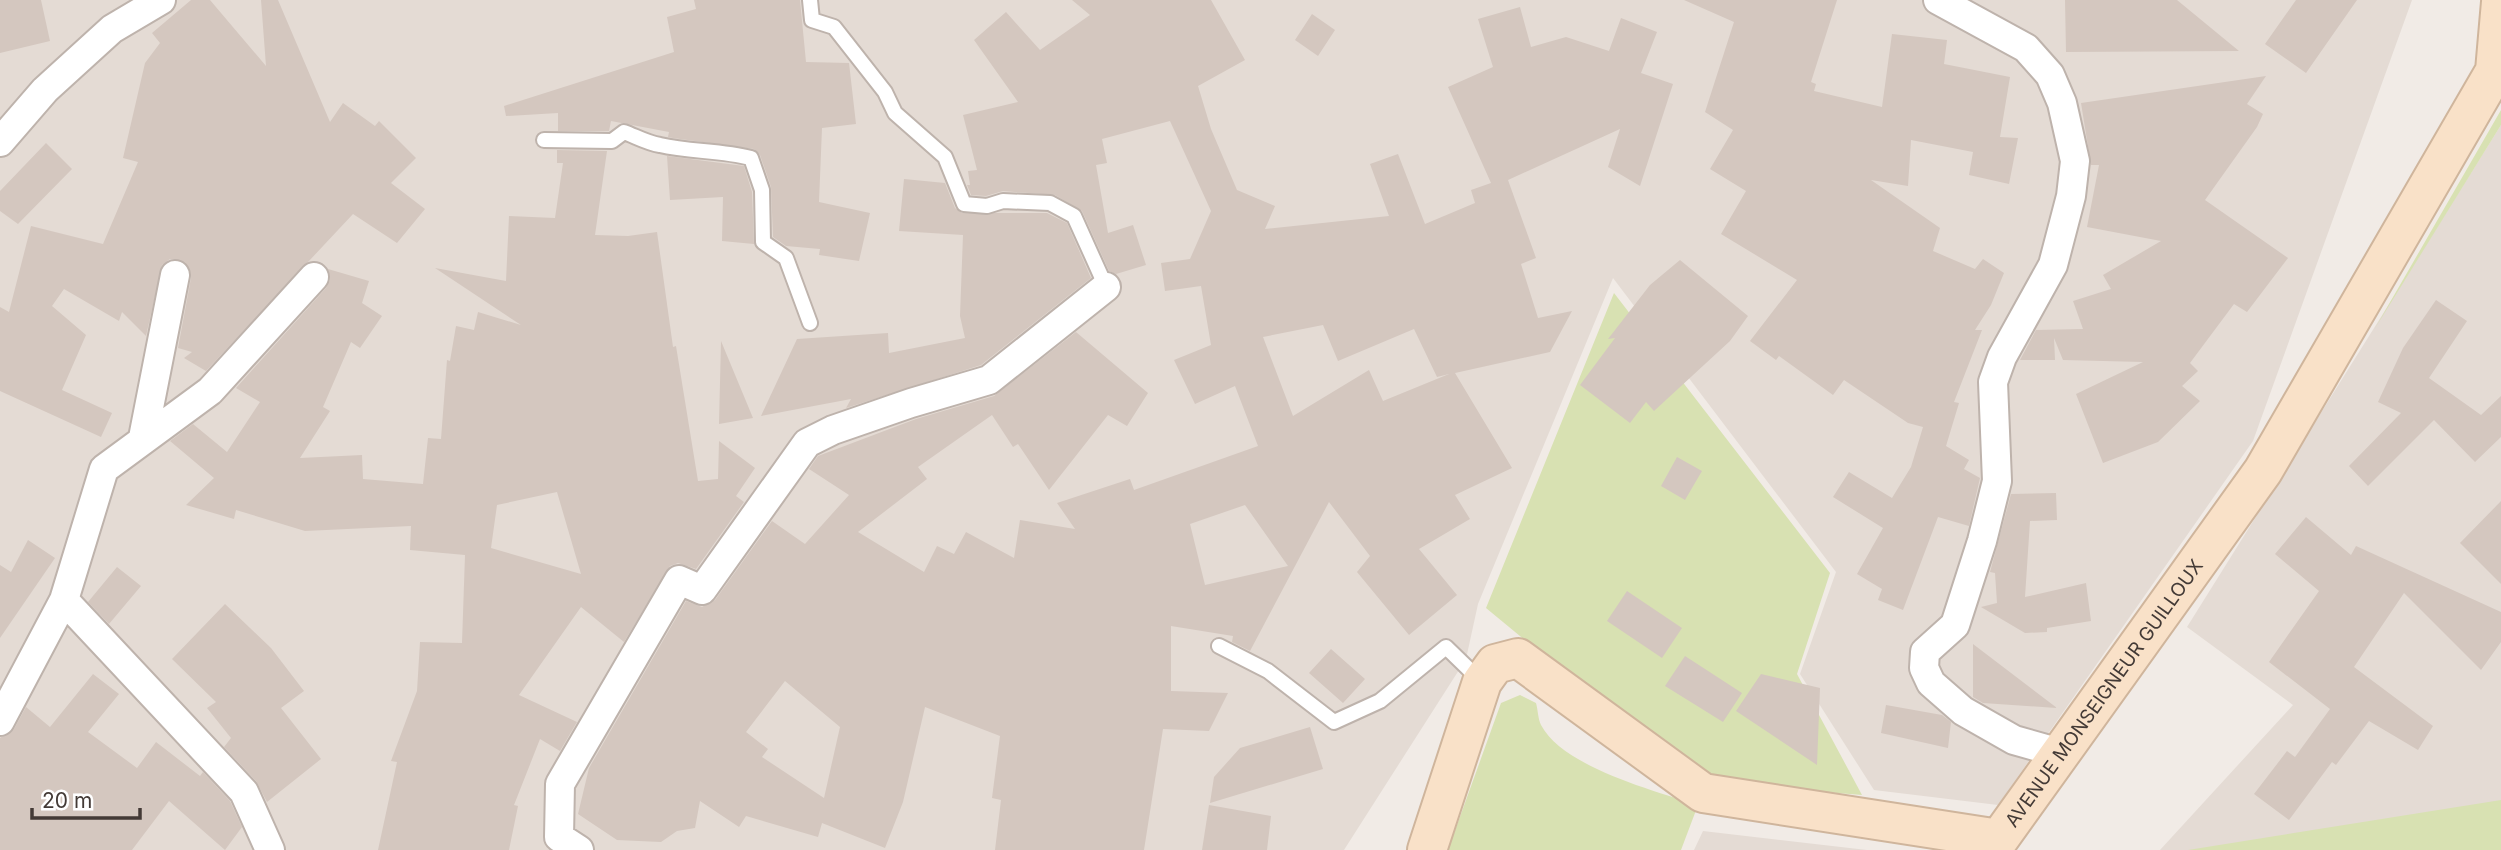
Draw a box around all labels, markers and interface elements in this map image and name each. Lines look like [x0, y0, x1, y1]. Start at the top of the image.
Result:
street label: AVENUE MONSEIGNEUR GUILLOUX [2000, 555, 2208, 831]
scale bar [32, 776, 140, 820]
text: 20 m [42, 788, 92, 813]

